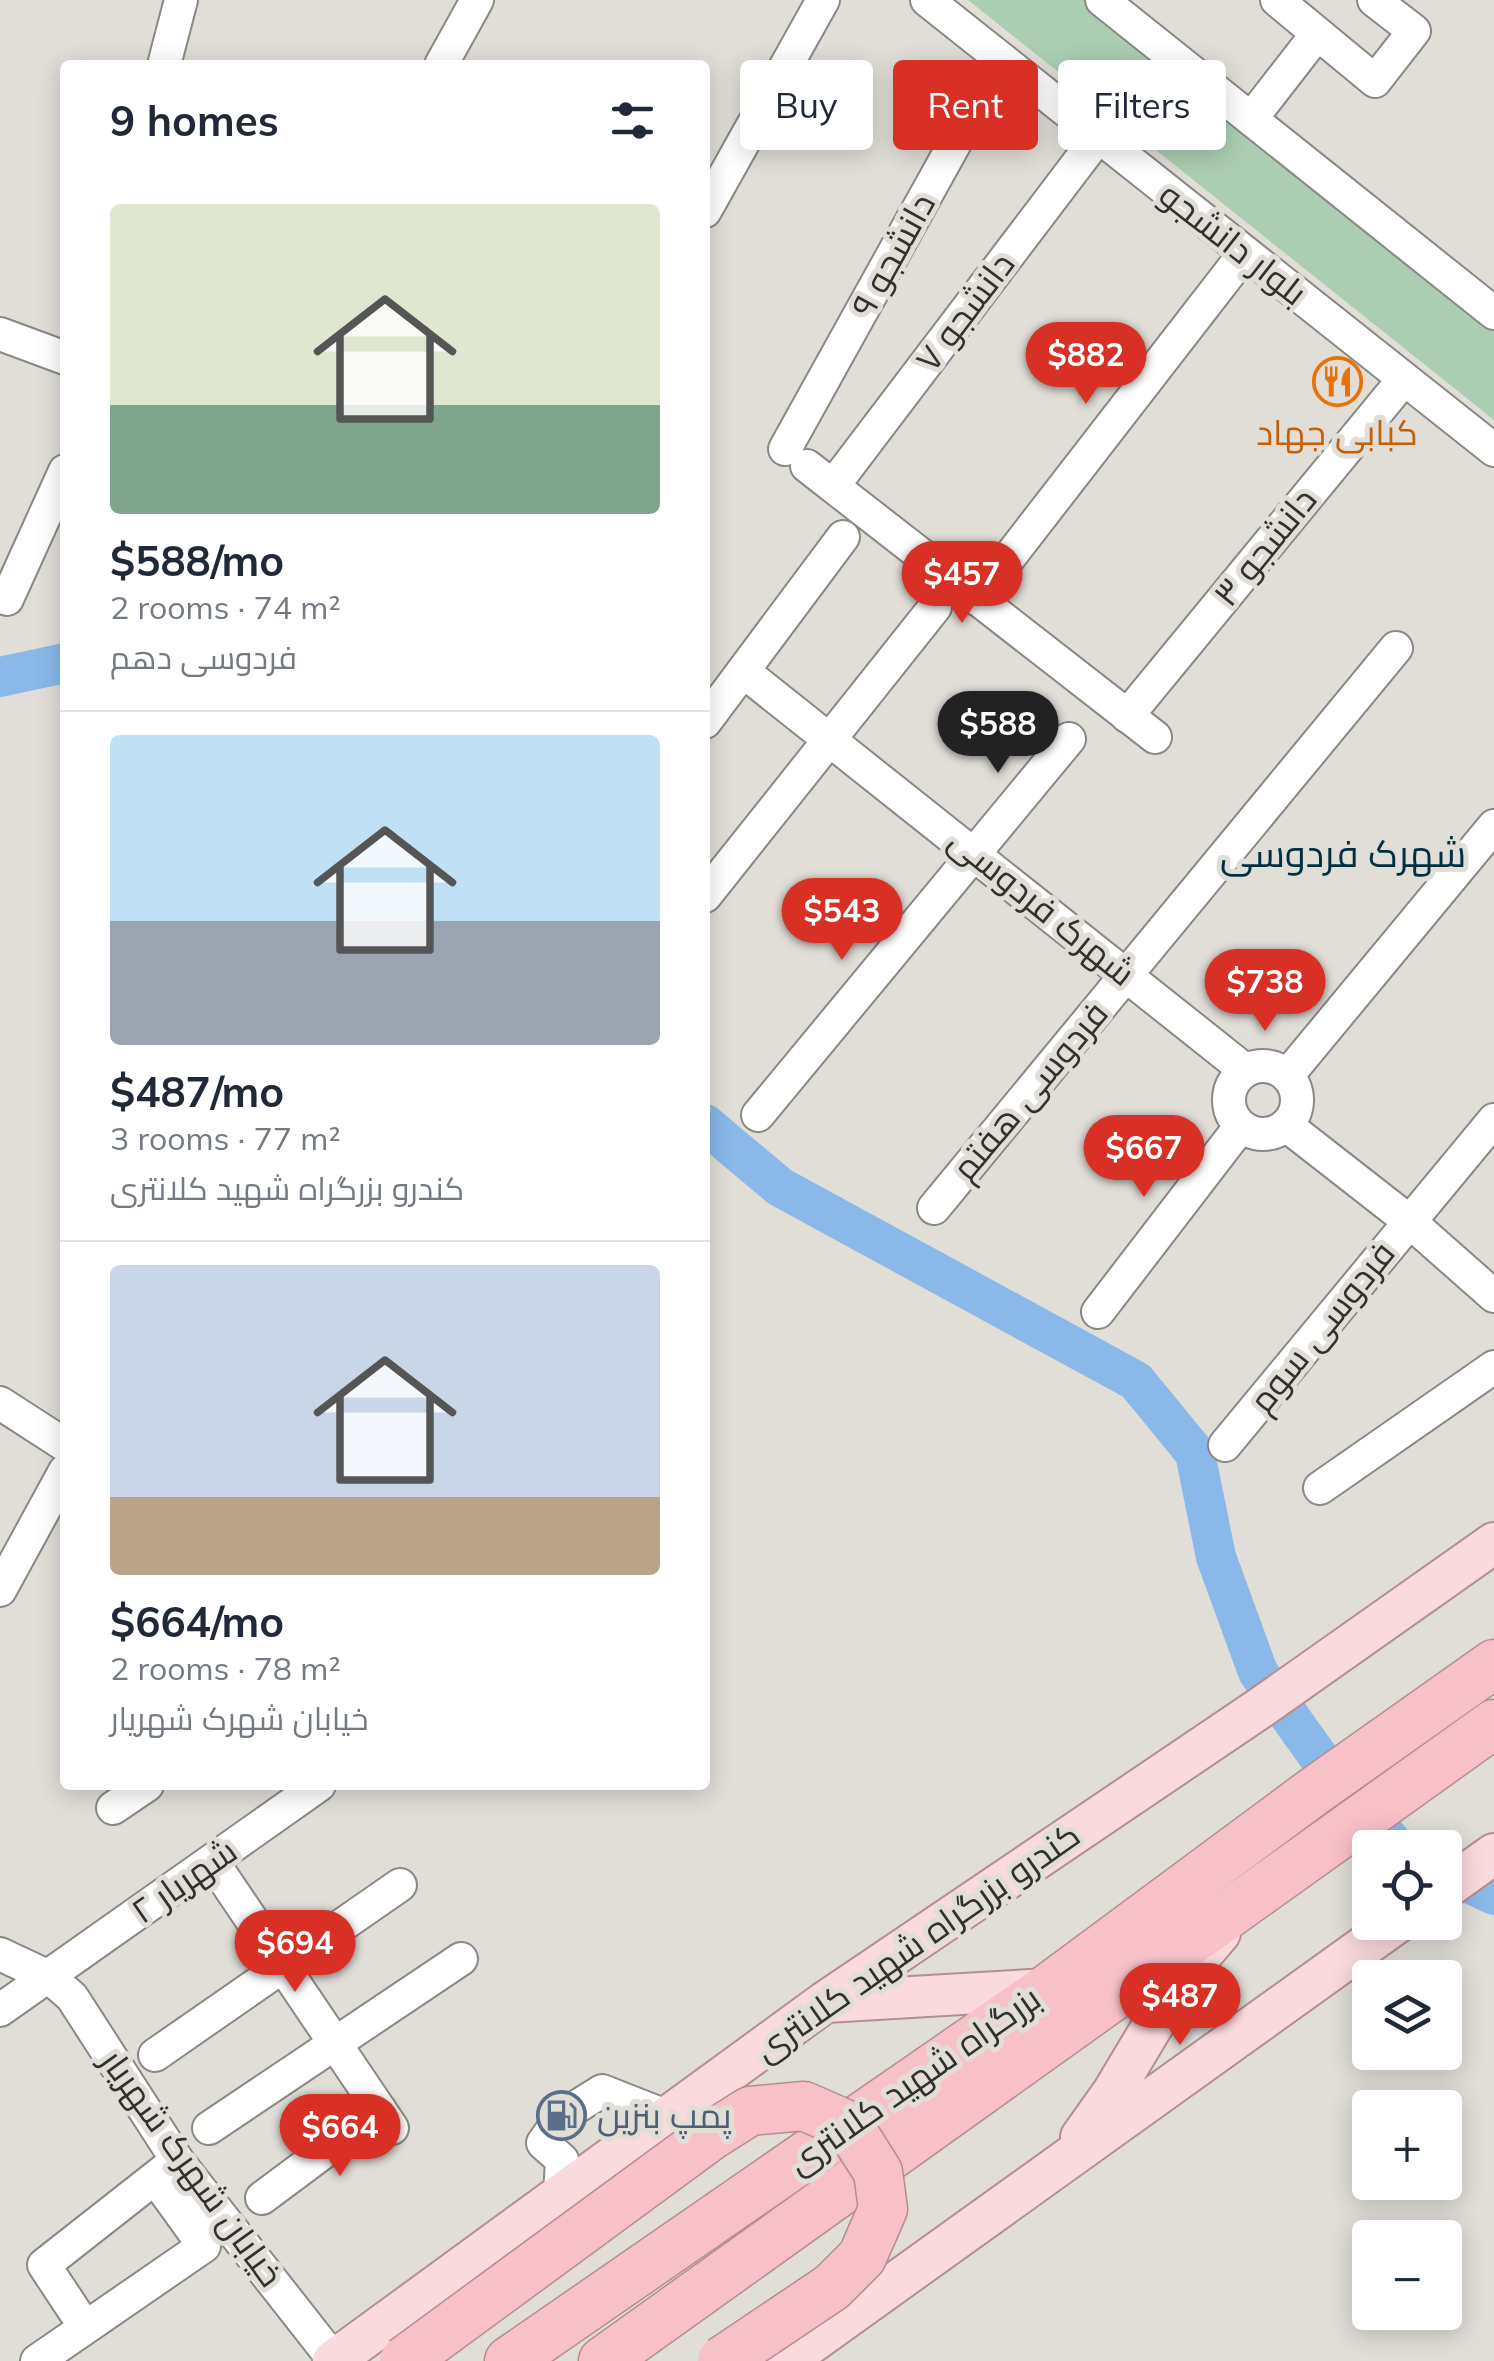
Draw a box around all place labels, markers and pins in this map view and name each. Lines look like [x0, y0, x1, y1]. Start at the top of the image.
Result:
pin: $882 [1027, 322, 1145, 407]
restaurant icon: کبابی جهاد [1311, 355, 1363, 407]
place label: کبابی جهاد [1256, 410, 1418, 454]
pin: $457 [903, 541, 1021, 626]
pin: $588 [939, 691, 1057, 776]
pin: $543 [783, 878, 901, 963]
pin: $738 [1206, 949, 1324, 1034]
pin: $667 [1085, 1115, 1203, 1200]
pin: $694 [236, 1910, 354, 1995]
pin: $487 [1121, 1963, 1239, 2048]
fuel station icon: پمپ بنزین [536, 2090, 588, 2142]
place label: پمپ بنزین [597, 2093, 732, 2139]
pin: $664 [281, 2094, 399, 2179]

